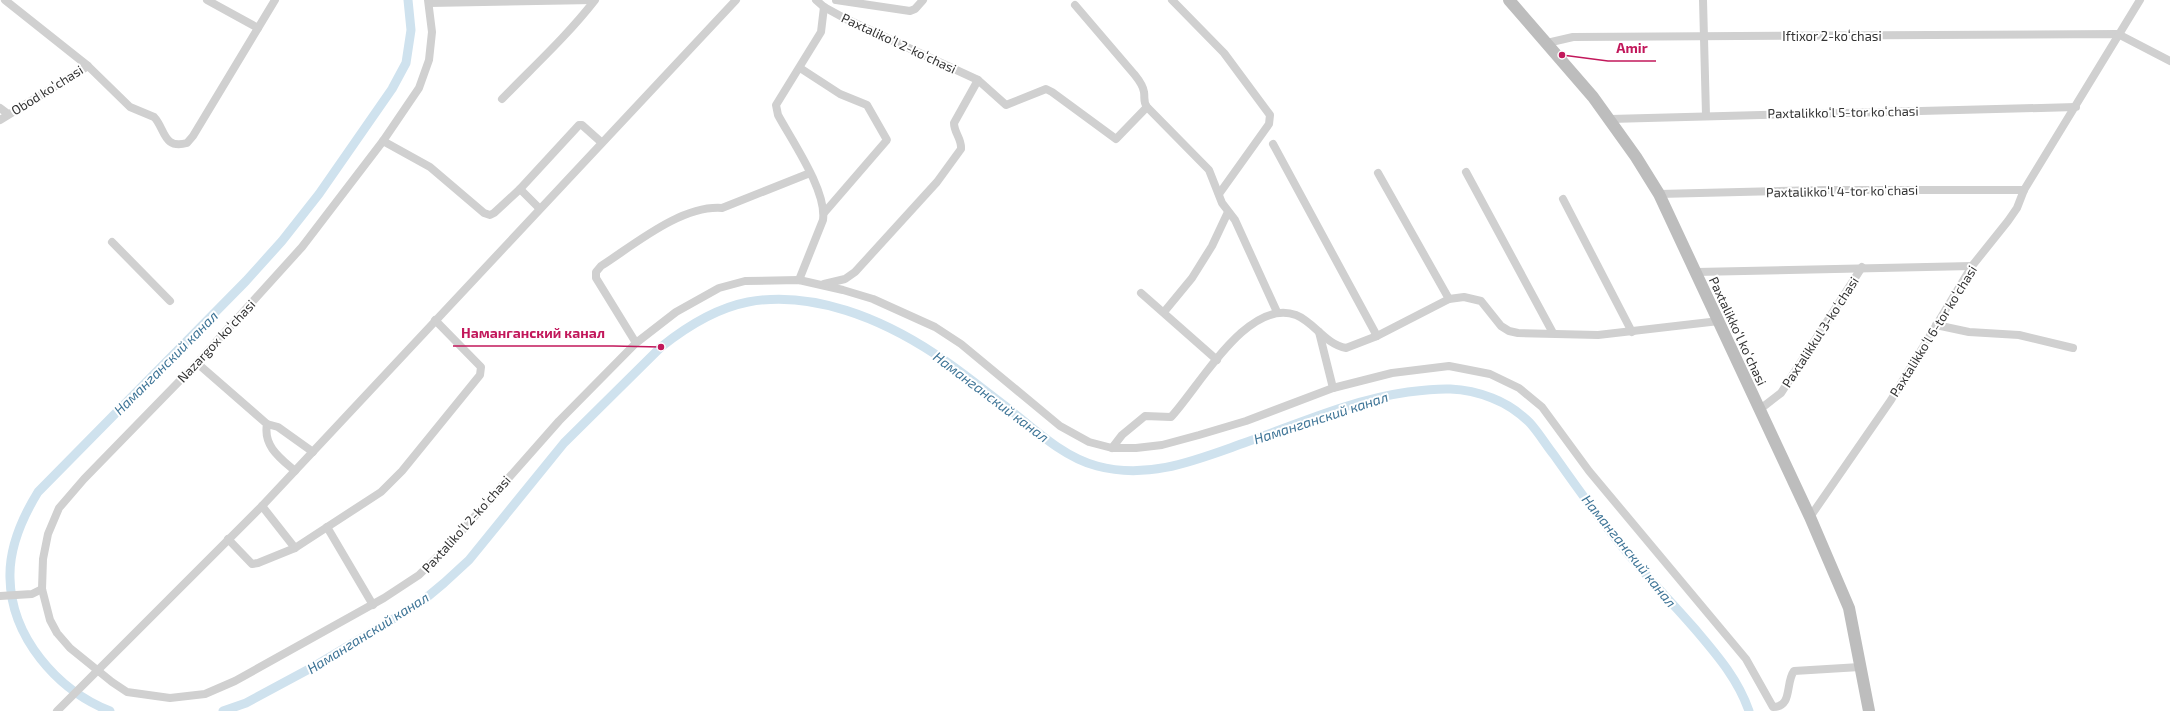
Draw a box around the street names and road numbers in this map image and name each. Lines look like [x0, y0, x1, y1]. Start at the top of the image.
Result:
street label: Paxtalikoʻl 2-koʻchasi [839, 9, 959, 77]
street label: Iftixor 2-koʻchasi [1782, 28, 1882, 44]
street label: Obod koʻchasi [8, 62, 86, 118]
street label: Paxtalikkoʻl 5-tor koʻchasi [1767, 103, 1919, 121]
street label: Paxtalikkoʻl 4-tor koʻchasi [1766, 182, 1918, 200]
street label: Paxtalikkoʻl 6-tor koʻchasi [1886, 262, 1980, 400]
street label: Paxtalikkoʻl koʻchasi [1706, 274, 1770, 388]
street label: Paxtalikkul 3-koʻchasi [1778, 274, 1862, 390]
street label: Nazargox koʻchasi [174, 296, 258, 386]
street label: Paxtalikoʻl 2-koʻchasi [418, 472, 514, 576]

